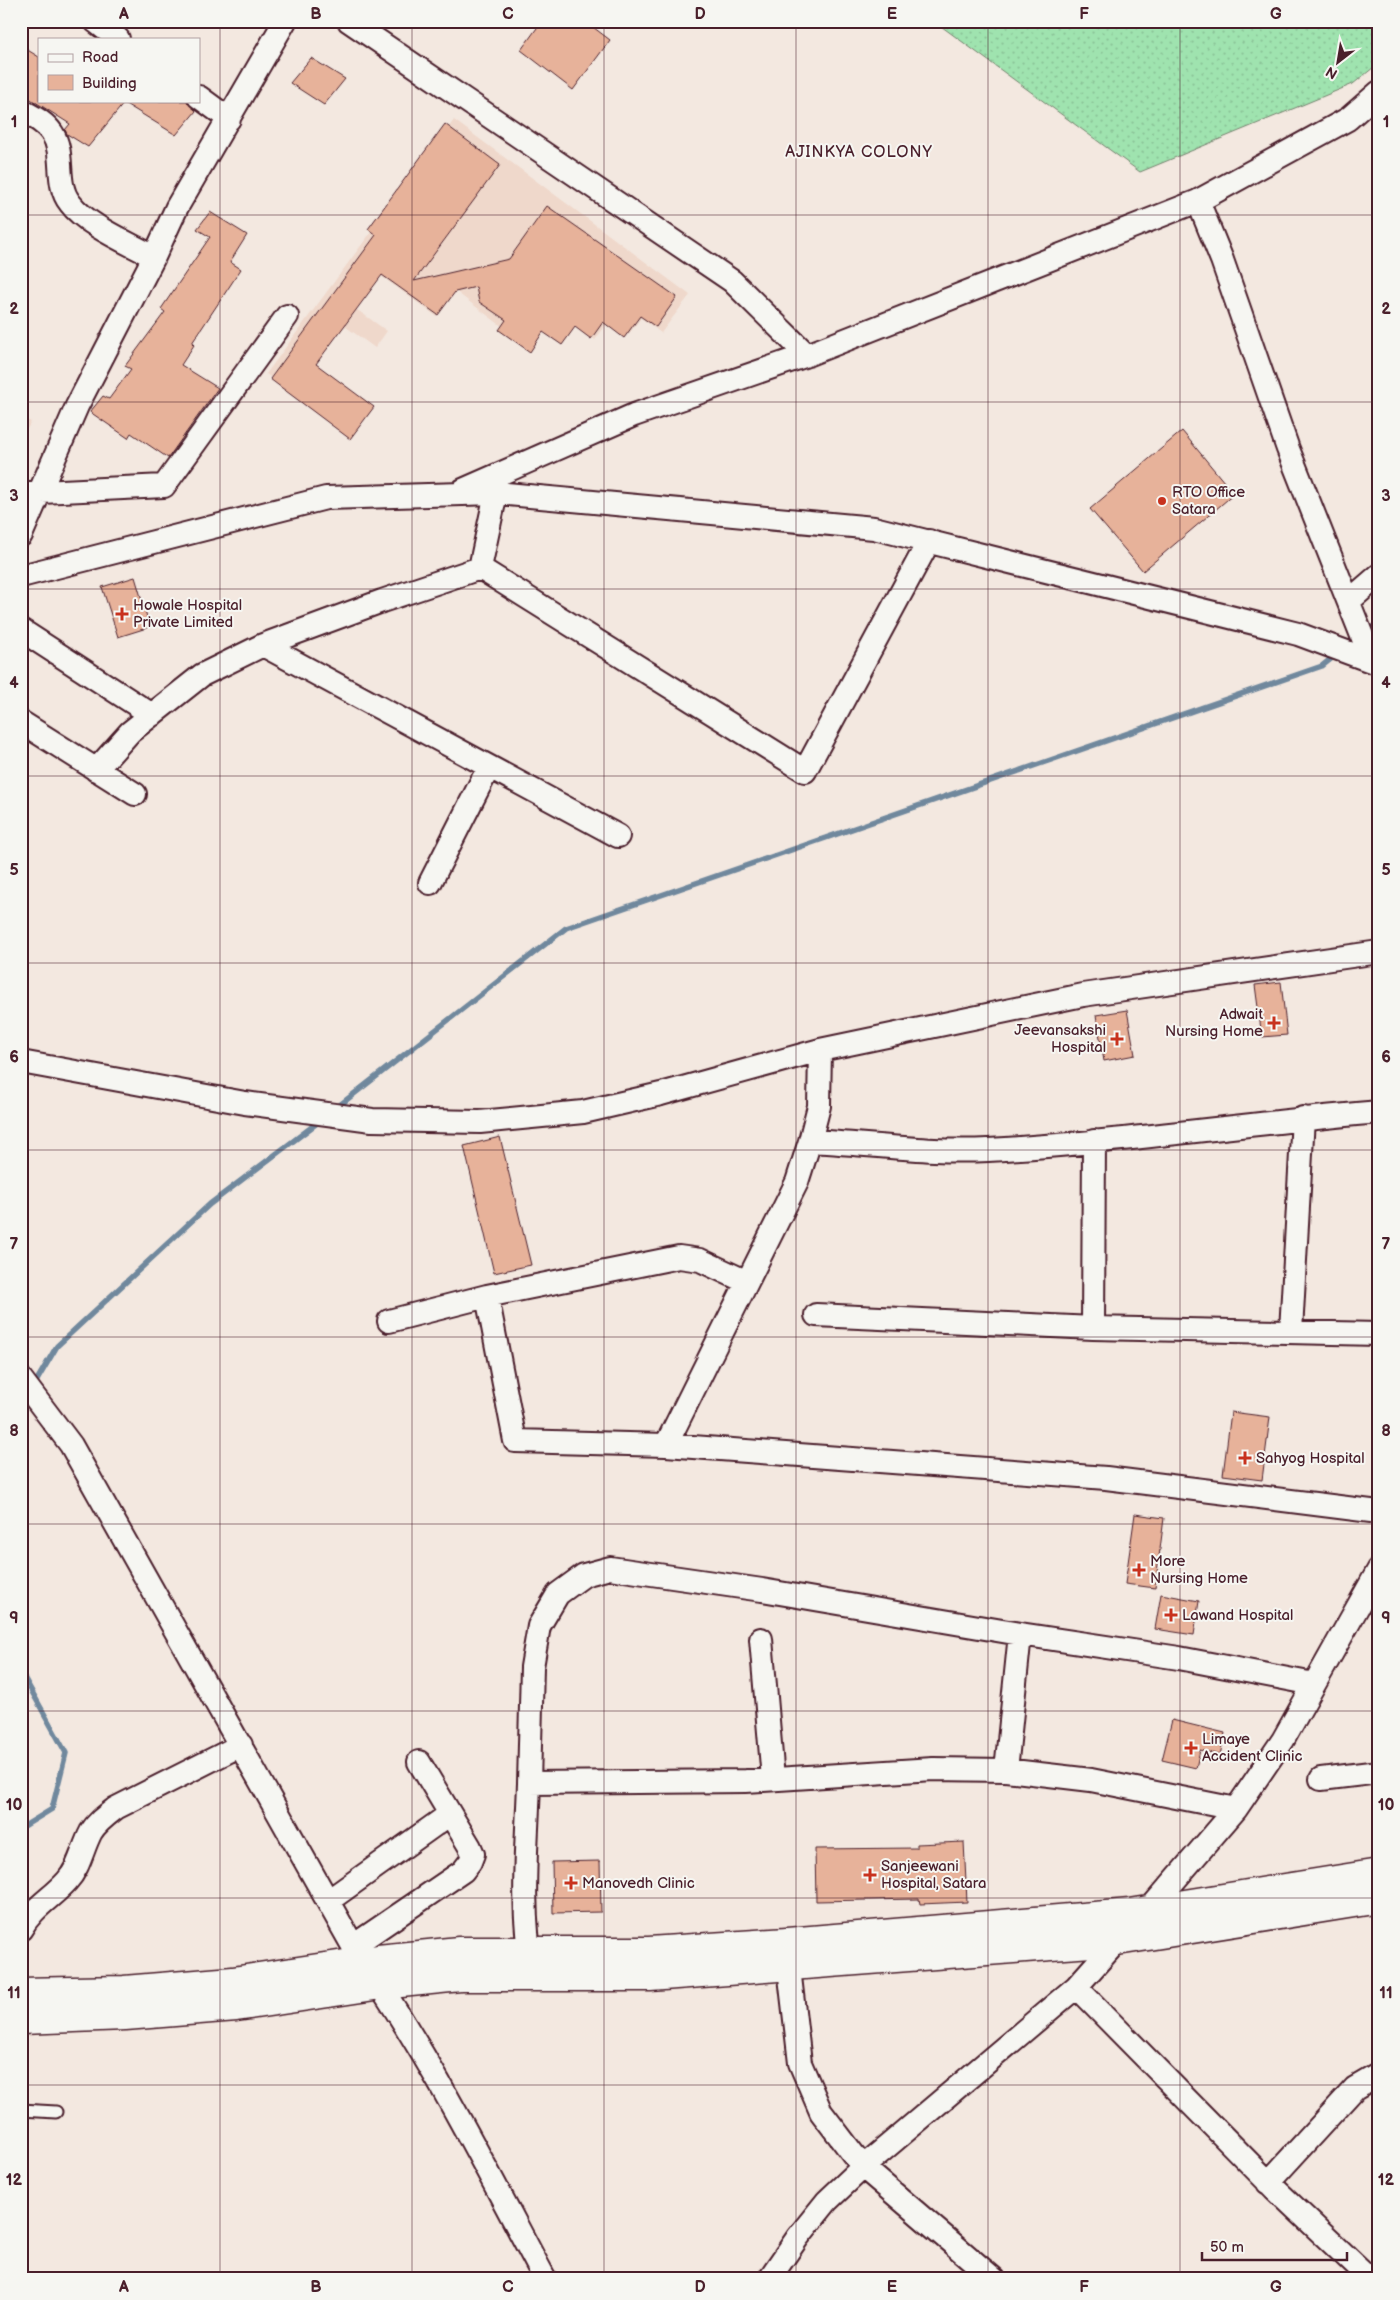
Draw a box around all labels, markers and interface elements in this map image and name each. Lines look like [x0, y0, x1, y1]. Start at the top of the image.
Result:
text: A [118, 5, 129, 24]
text: B [310, 5, 322, 24]
text: C [502, 5, 514, 24]
text: D [694, 5, 706, 24]
text: E [887, 5, 897, 24]
text: F [1079, 5, 1089, 24]
text: G [1270, 5, 1282, 24]
legend [38, 38, 200, 102]
north arrow [1312, 38, 1362, 88]
text: Road [82, 48, 118, 67]
text: N [1323, 63, 1340, 83]
text: Building [82, 74, 137, 93]
text: 1 [11, 113, 17, 132]
text: 1 [1383, 113, 1389, 132]
district label: AJINKYA COLONY [785, 143, 933, 162]
text: 2 [9, 300, 19, 319]
text: 2 [1381, 300, 1391, 319]
place label: RTO Office Satara [1172, 483, 1245, 519]
text: 3 [9, 487, 19, 506]
text: 3 [1381, 487, 1391, 506]
marker: RTO Office Satara [1156, 495, 1168, 507]
place label: Howale Hospital Private Limited [133, 596, 242, 632]
marker: Howale Hospital Private Limited [115, 607, 129, 621]
text: 4 [9, 674, 19, 693]
text: 4 [1381, 674, 1391, 693]
text: 5 [9, 861, 19, 880]
text: 5 [1381, 861, 1391, 880]
place label: Adwait Nursing Home [1165, 1005, 1263, 1041]
marker: Adwait Nursing Home [1267, 1016, 1281, 1030]
place label: Jeevansakshi Hospital [1014, 1021, 1106, 1057]
marker: Jeevansakshi Hospital [1110, 1032, 1124, 1046]
text: 6 [9, 1048, 19, 1067]
text: 6 [1381, 1048, 1391, 1067]
text: 7 [10, 1235, 19, 1254]
text: 7 [1382, 1235, 1391, 1254]
text: 8 [9, 1422, 19, 1441]
text: 8 [1381, 1422, 1391, 1441]
place label: Sahyog Hospital [1256, 1449, 1365, 1468]
marker: Sahyog Hospital [1238, 1451, 1252, 1465]
place label: More Nursing Home [1150, 1552, 1248, 1588]
marker: More Nursing Home [1132, 1563, 1146, 1577]
place label: Lawand Hospital [1182, 1606, 1293, 1625]
marker: Lawand Hospital [1164, 1608, 1178, 1622]
text: 9 [9, 1609, 19, 1628]
text: 9 [1381, 1609, 1391, 1628]
place label: Limaye Accident Clinic [1202, 1730, 1302, 1766]
marker: Limaye Accident Clinic [1184, 1741, 1198, 1755]
text: 10 [6, 1796, 22, 1815]
text: 10 [1378, 1796, 1394, 1815]
place label: Sanjeewani Hospital, Satara [881, 1857, 986, 1893]
marker: Sanjeewani Hospital, Satara [863, 1868, 877, 1882]
place label: Manovedh Clinic [582, 1874, 695, 1893]
marker: Manovedh Clinic [564, 1876, 578, 1890]
text: 11 [7, 1984, 21, 2003]
text: 11 [1379, 1984, 1393, 2003]
text: 12 [6, 2171, 23, 2190]
text: 12 [1378, 2171, 1395, 2190]
scale bar [1202, 2230, 1348, 2262]
text: 50 m [1210, 2238, 1244, 2257]
text: A [118, 2278, 129, 2297]
text: B [310, 2278, 322, 2297]
text: C [502, 2278, 514, 2297]
text: D [694, 2278, 706, 2297]
text: E [887, 2278, 897, 2297]
text: F [1079, 2278, 1089, 2297]
text: G [1270, 2278, 1282, 2297]

